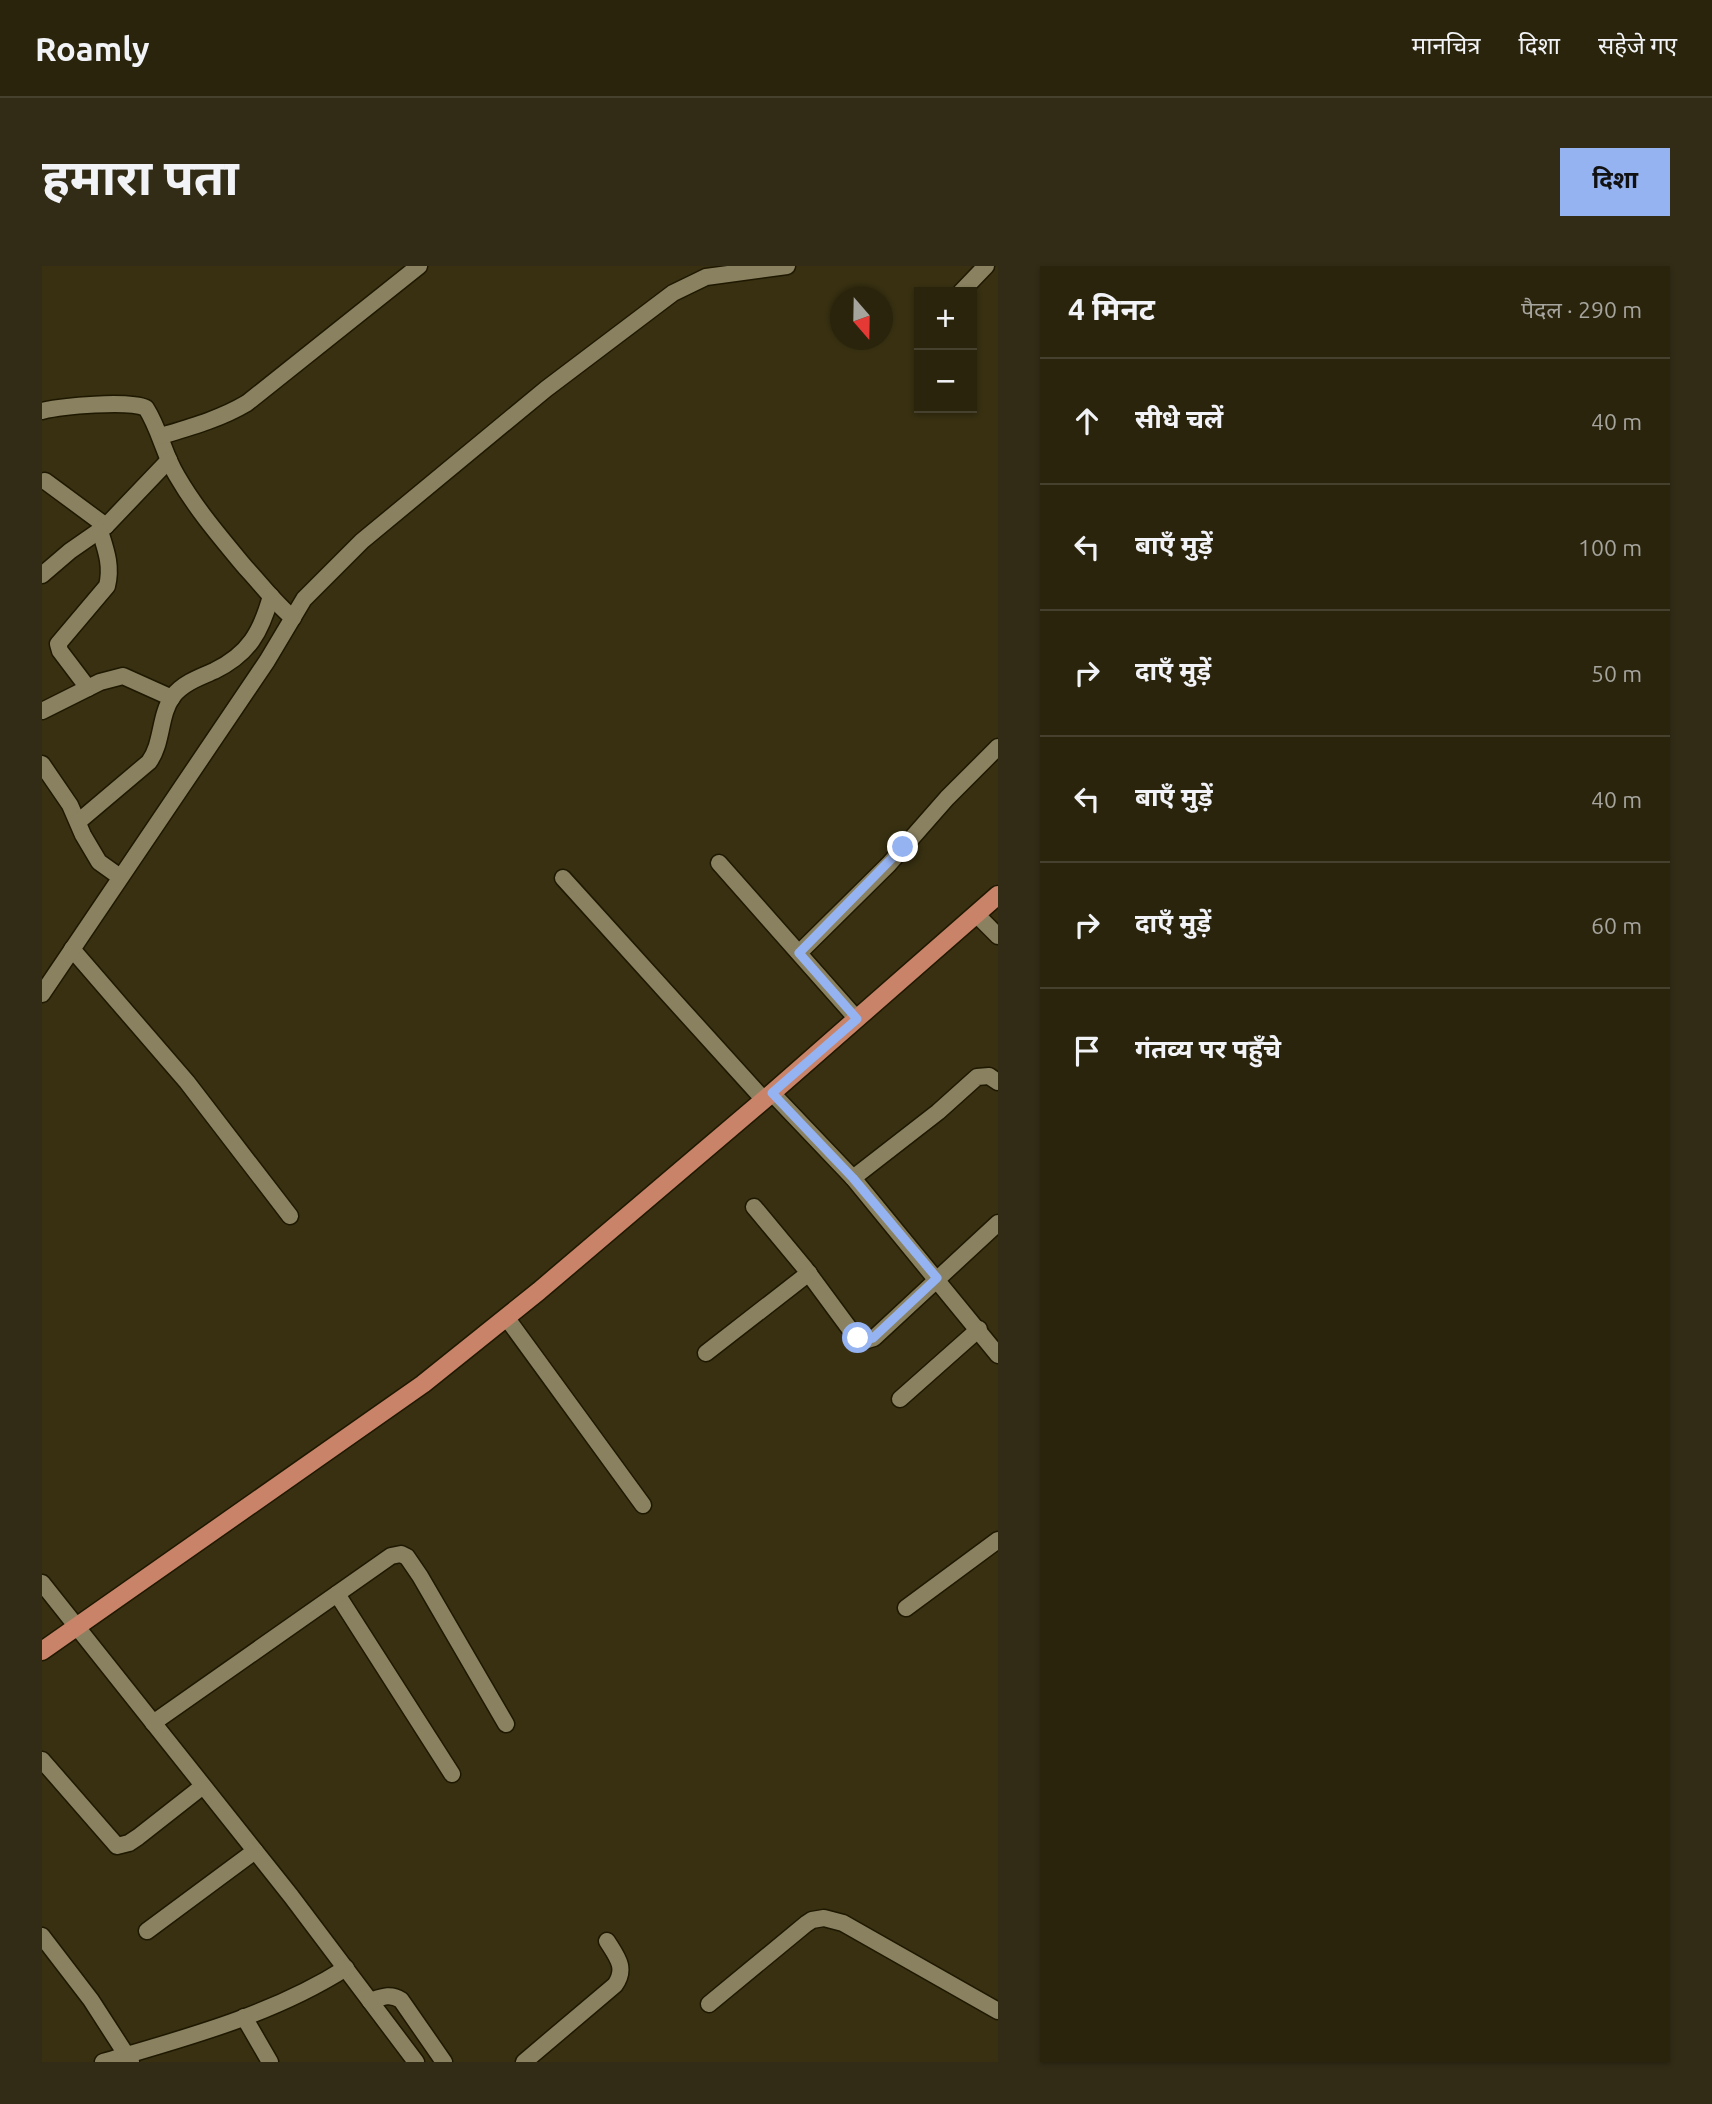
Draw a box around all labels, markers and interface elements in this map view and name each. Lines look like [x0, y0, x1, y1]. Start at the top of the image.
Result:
text: Roamly [35, 30, 149, 67]
text: मानचित्र [1412, 32, 1480, 59]
text: दिशा [1518, 32, 1560, 59]
text: सहेजे गए [1598, 32, 1677, 59]
button: दिशा [1560, 148, 1670, 216]
text: हमारा पता [42, 149, 239, 204]
north arrow [830, 287, 893, 350]
map controls [914, 287, 977, 413]
button: + [914, 287, 977, 350]
text: 4 मिनट [1068, 292, 1155, 326]
text: पैदल · 290 m [1521, 297, 1642, 322]
button: − [914, 350, 977, 413]
icon: ahead [1068, 402, 1106, 440]
text: सीधे चलें [1135, 404, 1223, 433]
text: 40 m [1591, 409, 1642, 434]
icon: left [1068, 528, 1106, 566]
text: बाएँ मुड़ें [1135, 530, 1212, 559]
text: 100 m [1578, 535, 1642, 560]
icon: right [1068, 654, 1106, 692]
text: दाएँ मुड़ें [1135, 656, 1211, 685]
text: 50 m [1591, 661, 1642, 686]
icon: left [1068, 780, 1106, 818]
text: बाएँ मुड़ें [1135, 782, 1212, 811]
text: 40 m [1591, 787, 1642, 812]
route end [887, 831, 918, 862]
icon: right [1068, 906, 1106, 944]
text: दाएँ मुड़ें [1135, 908, 1211, 937]
text: 60 m [1591, 913, 1642, 938]
icon: arrive [1068, 1032, 1106, 1070]
text: गंतव्य पर पहुँचे [1135, 1034, 1281, 1063]
route start [842, 1322, 873, 1353]

